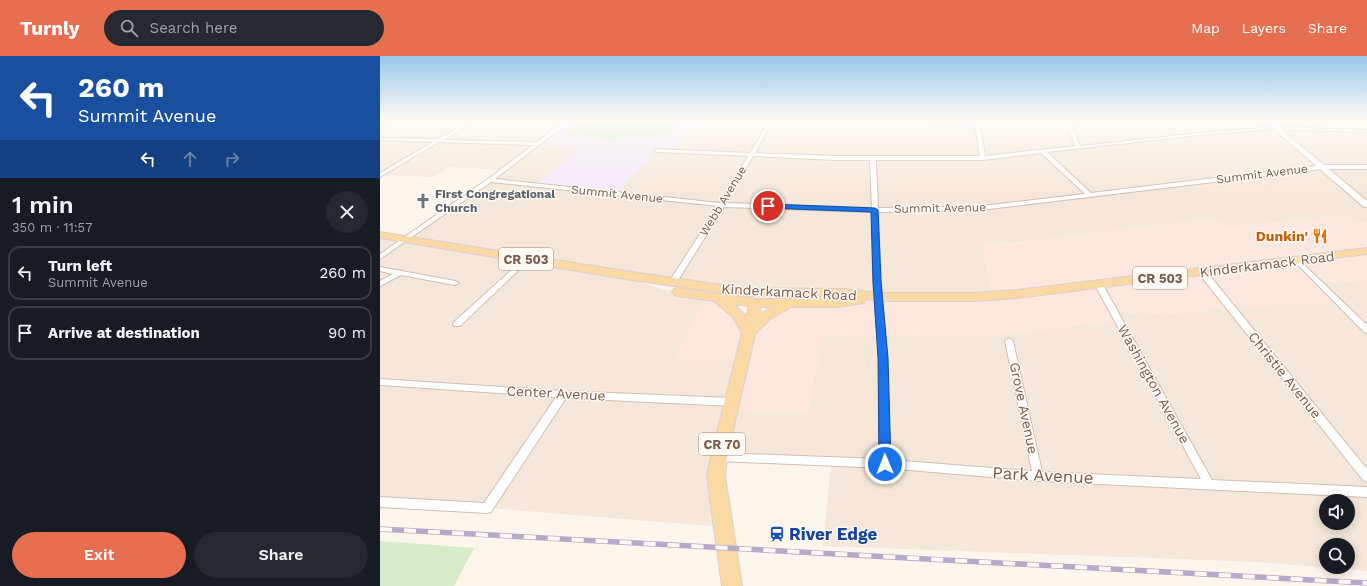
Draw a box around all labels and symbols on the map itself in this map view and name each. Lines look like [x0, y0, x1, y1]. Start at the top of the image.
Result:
street label: Summit Avenue [1215, 161, 1309, 187]
street label: Webb Avenue [697, 163, 749, 239]
street label: Summit Avenue [570, 182, 664, 206]
place label: First Congregational Church [435, 187, 555, 215]
pin [751, 189, 785, 223]
church icon: First Congregational Church [414, 192, 432, 210]
street label: Summit Avenue [894, 200, 986, 216]
restaurant icon: Dunkin' [1311, 227, 1329, 245]
place label: Dunkin' [1256, 228, 1308, 244]
road number: CR 503 [499, 248, 553, 270]
street label: Kinderkamack Road [1199, 248, 1335, 280]
road number: CR 503 [1133, 267, 1187, 289]
street label: Kinderkamack Road [721, 280, 857, 304]
street label: Washington Avenue [1115, 322, 1193, 446]
street label: Christie Avenue [1245, 329, 1325, 421]
street label: Grove Avenue [1006, 361, 1042, 455]
street label: Center Avenue [506, 382, 606, 404]
road number: CR 70 [699, 433, 745, 455]
position arrow [864, 443, 906, 485]
street label: Park Avenue [992, 462, 1094, 488]
place label: River Edge [789, 524, 878, 544]
station icon: River Edge [768, 525, 786, 543]

